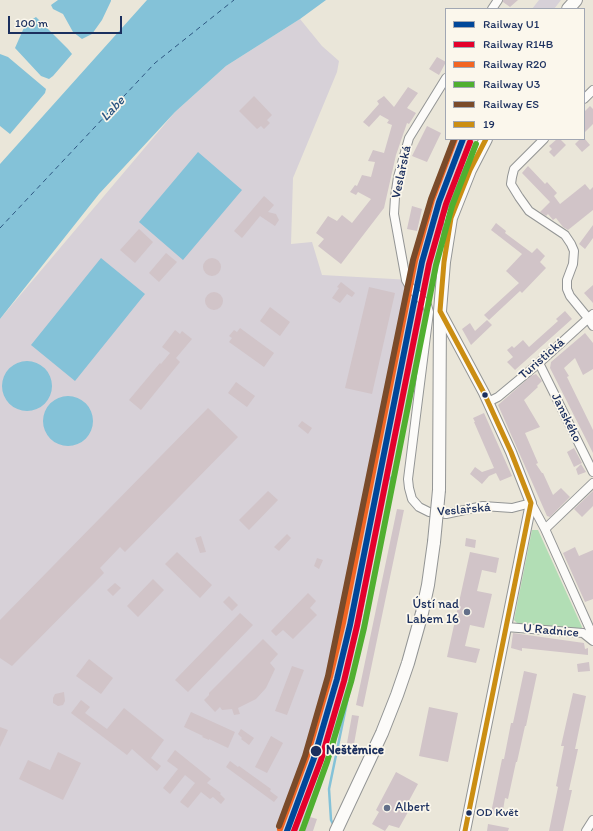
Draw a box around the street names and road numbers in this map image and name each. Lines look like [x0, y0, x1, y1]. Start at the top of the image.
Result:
street label: Veslařská [389, 144, 415, 200]
street label: Turistická [516, 335, 568, 383]
street label: Janského [547, 391, 585, 445]
street label: Veslařská [437, 500, 491, 520]
street label: U Radnice [522, 621, 580, 641]

